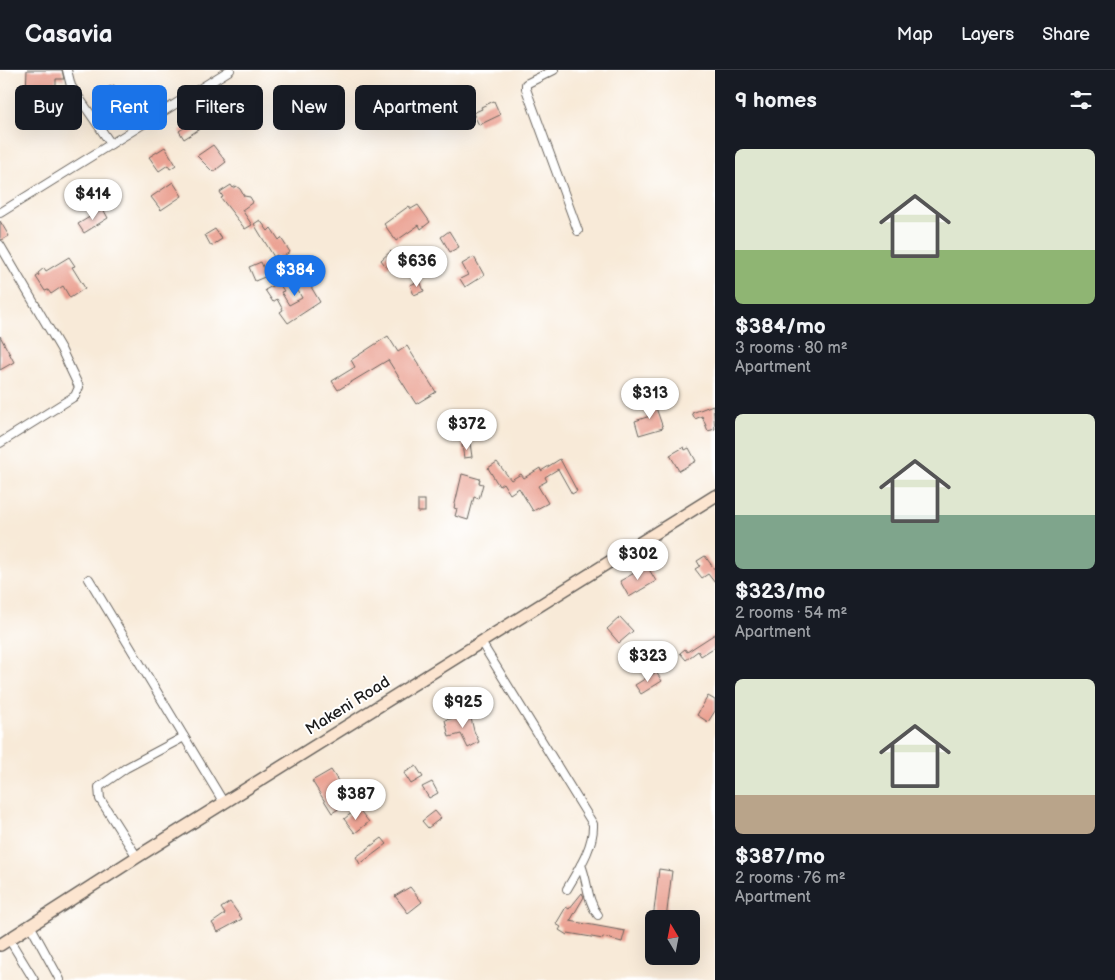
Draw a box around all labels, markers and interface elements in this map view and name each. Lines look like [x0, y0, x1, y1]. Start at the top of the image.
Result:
text: Casavia [25, 20, 112, 49]
text: Map [897, 24, 933, 45]
text: Layers [961, 24, 1014, 45]
text: Share [1042, 24, 1090, 45]
chip: Buy [15, 85, 82, 130]
chip: Rent [92, 85, 167, 130]
chip: Filters [177, 85, 263, 130]
chip: New [273, 85, 345, 130]
chip: Apartment [355, 85, 476, 130]
icon: filters [1067, 86, 1095, 114]
text: 9 homes [735, 88, 817, 113]
pin: $414 [63, 178, 123, 221]
icon: home [870, 181, 960, 271]
text: $414 [75, 185, 111, 204]
pin: $636 [387, 246, 447, 288]
text: $636 [397, 252, 437, 271]
pin: $384 [265, 254, 325, 297]
text: $384 [276, 261, 314, 280]
text: $384/mo [735, 314, 826, 339]
text: 3 rooms · 80 m² [735, 339, 848, 358]
text: Apartment [735, 358, 811, 377]
pin: $313 [620, 378, 680, 420]
text: $313 [632, 384, 668, 403]
pin: $372 [437, 408, 497, 451]
text: $372 [448, 415, 486, 434]
icon: home [870, 446, 960, 536]
pin: $302 [608, 538, 668, 581]
text: $302 [618, 545, 658, 564]
text: $323/mo [735, 579, 825, 604]
text: 2 rooms · 54 m² [735, 604, 847, 623]
text: Apartment [735, 623, 811, 642]
pin: $323 [618, 640, 678, 683]
text: $323 [629, 647, 667, 666]
street label: Makeni Road [302, 673, 394, 739]
pin: $925 [433, 686, 493, 729]
text: $925 [444, 693, 482, 712]
icon: home [870, 711, 960, 801]
pin: $387 [326, 778, 386, 821]
text: $387 [337, 785, 375, 804]
text: $387/mo [735, 844, 825, 869]
text: 2 rooms · 76 m² [735, 869, 846, 888]
text: Apartment [735, 888, 811, 907]
north arrow [645, 910, 700, 965]
map controls [645, 910, 700, 965]

